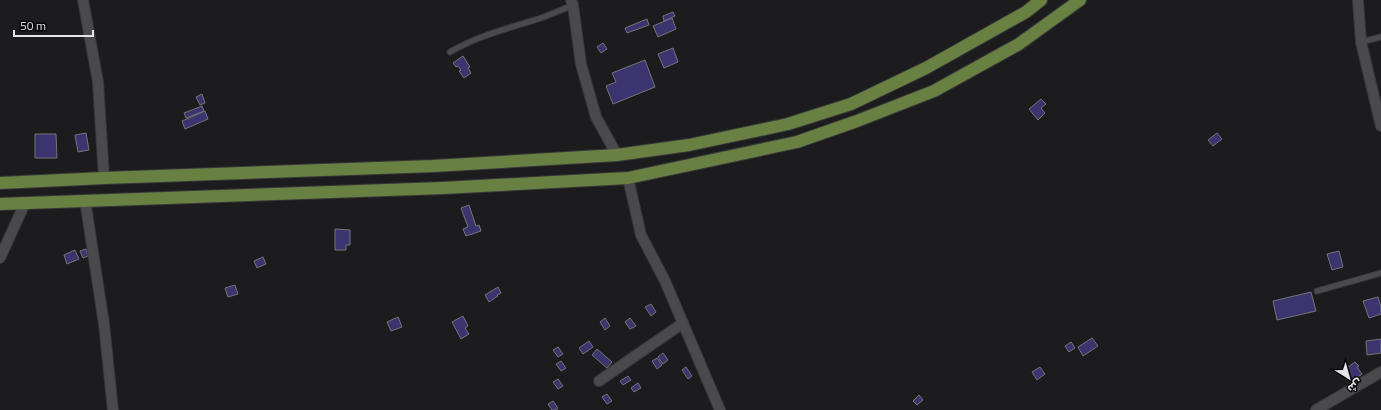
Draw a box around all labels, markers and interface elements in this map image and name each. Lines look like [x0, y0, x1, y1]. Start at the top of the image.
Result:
scale bar [14, 12, 93, 38]
text: 50 m [20, 16, 46, 35]
north arrow [1329, 358, 1369, 398]
text: ش [1344, 375, 1366, 397]

